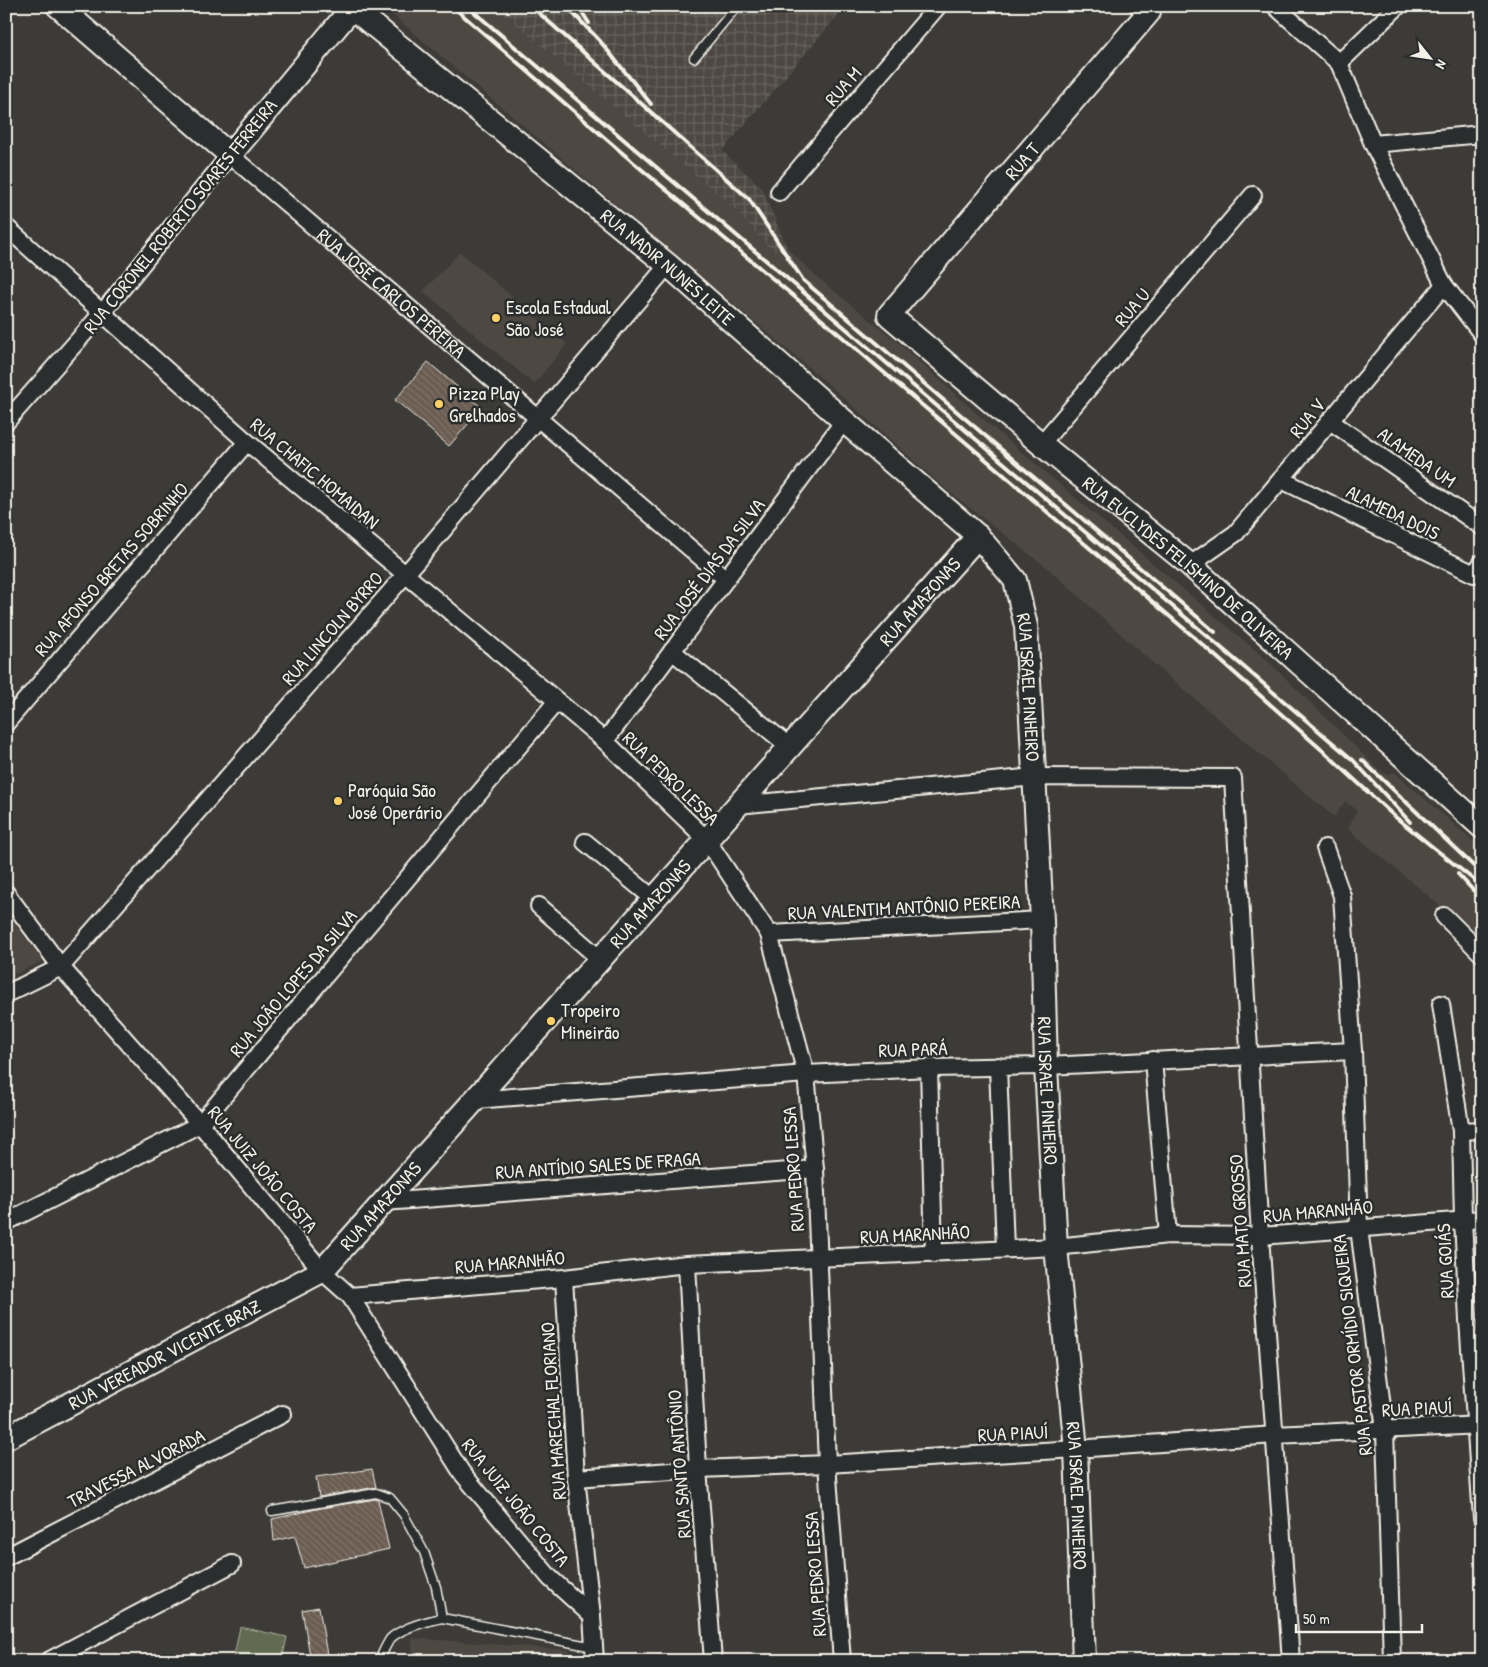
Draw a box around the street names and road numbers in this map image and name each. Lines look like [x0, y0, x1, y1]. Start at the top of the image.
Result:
street label: RUA M [819, 61, 867, 111]
street label: RUA CORONEL ROBERTO SOARES FERREIRA [77, 93, 283, 339]
street label: RUA T [999, 136, 1046, 185]
street label: RUA NADIR NUNES LEITE [595, 202, 741, 331]
street label: RUA JOSÉ CARLOS PEREIRA [312, 222, 471, 364]
street label: RUA U [1108, 282, 1156, 332]
street label: RUA V [1283, 393, 1331, 443]
street label: RUA CHAFIC HOMAIDAN [245, 411, 385, 535]
street label: ALAMEDA UM [1373, 421, 1461, 493]
street label: RUA EUCLYDES FELISMINO DE OLIVEIRA [1077, 470, 1299, 665]
street label: RUA AFONSO BRETAS SOBRINHO [28, 476, 194, 662]
street label: ALAMEDA DOIS [1342, 478, 1444, 546]
street label: RUA JOSÉ DIAS DA SILVA [647, 493, 771, 645]
street label: RUA AMAZONAS [873, 551, 967, 651]
street label: RUA LINCOLN BYRRO [275, 566, 389, 690]
street label: RUA ISRAEL PINHEIRO [1010, 610, 1046, 762]
street label: RUA PEDRO LESSA [617, 725, 725, 831]
street label: RUA AMAZONAS [603, 853, 697, 954]
street label: RUA VALENTIM ANTÔNIO PEREIRA [787, 888, 1021, 926]
street label: RUA JOÃO LOPES DA SILVA [223, 904, 363, 1062]
street label: RUA ISRAEL PINHEIRO [1032, 1016, 1064, 1166]
street label: RUA PARÁ [878, 1035, 948, 1063]
street label: RUA JUIZ JOÃO COSTA [202, 1100, 324, 1238]
street label: RUA PEDRO LESSA [776, 1106, 810, 1232]
street label: RUA ANTÍDIO SALES DE FRAGA [495, 1145, 701, 1185]
street label: RUA MATO GROSSO [1222, 1154, 1258, 1288]
street label: RUA AMAZONAS [334, 1155, 427, 1256]
street label: RUA MARANHÃO [1262, 1193, 1374, 1229]
street label: RUA MARANHÃO [859, 1218, 971, 1250]
street label: RUA GOIÁS [1430, 1223, 1460, 1299]
street label: RUA PASTOR ORMÍDIO SIQUEIRA [1326, 1233, 1378, 1457]
street label: RUA MARANHÃO [454, 1244, 566, 1280]
street label: RUA VEREADOR VICENTE BRAZ [64, 1293, 265, 1416]
street label: RUA MARECHAL FLORIANO [534, 1321, 572, 1501]
street label: RUA SANTO ANTÔNIO [661, 1389, 697, 1539]
street label: RUA PIAUÍ [1381, 1393, 1453, 1423]
street label: RUA PIAUÍ [977, 1418, 1049, 1448]
street label: RUA ISRAEL PINHEIRO [1060, 1420, 1094, 1570]
street label: TRAVESSA ALVORADA [63, 1422, 209, 1514]
street label: RUA JUIZ JOÃO COSTA [456, 1432, 576, 1572]
street label: RUA PEDRO LESSA [798, 1511, 832, 1637]

